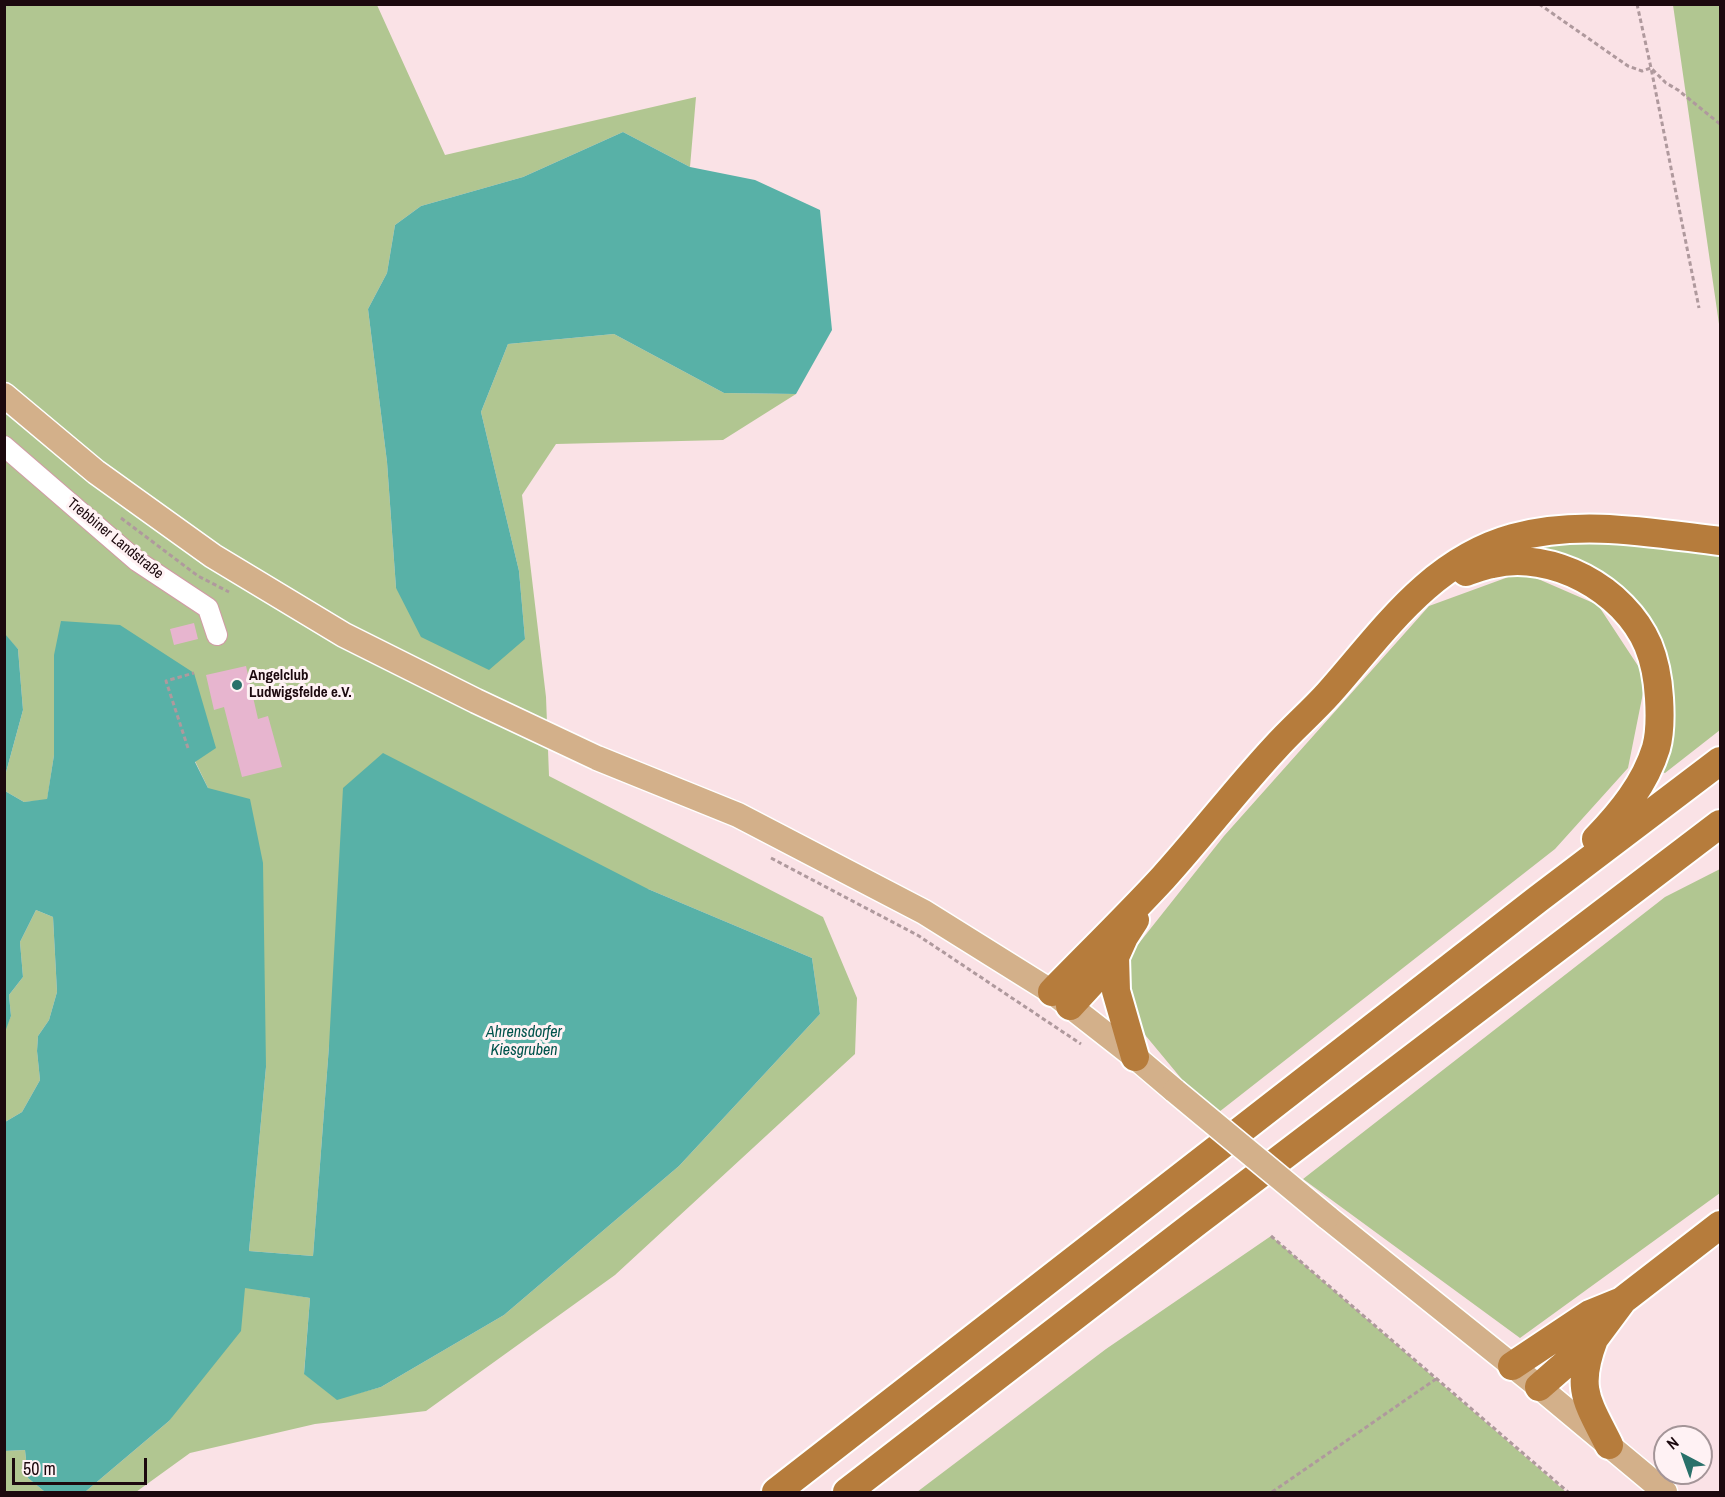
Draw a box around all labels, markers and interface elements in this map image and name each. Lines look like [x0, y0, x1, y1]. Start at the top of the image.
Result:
street label: Trebbiner Landstraße [63, 495, 167, 583]
place label: Angelclub Ludwigsfelde e.V. [249, 667, 352, 702]
marker: Angelclub Ludwigsfelde e.V. [230, 678, 244, 692]
water label: Ahrensdorfer Kiesgruben [486, 1023, 562, 1061]
north arrow [1653, 1425, 1713, 1485]
text: N [1662, 1432, 1683, 1454]
scale bar [15, 1446, 150, 1484]
text: 50 m [23, 1456, 56, 1481]

